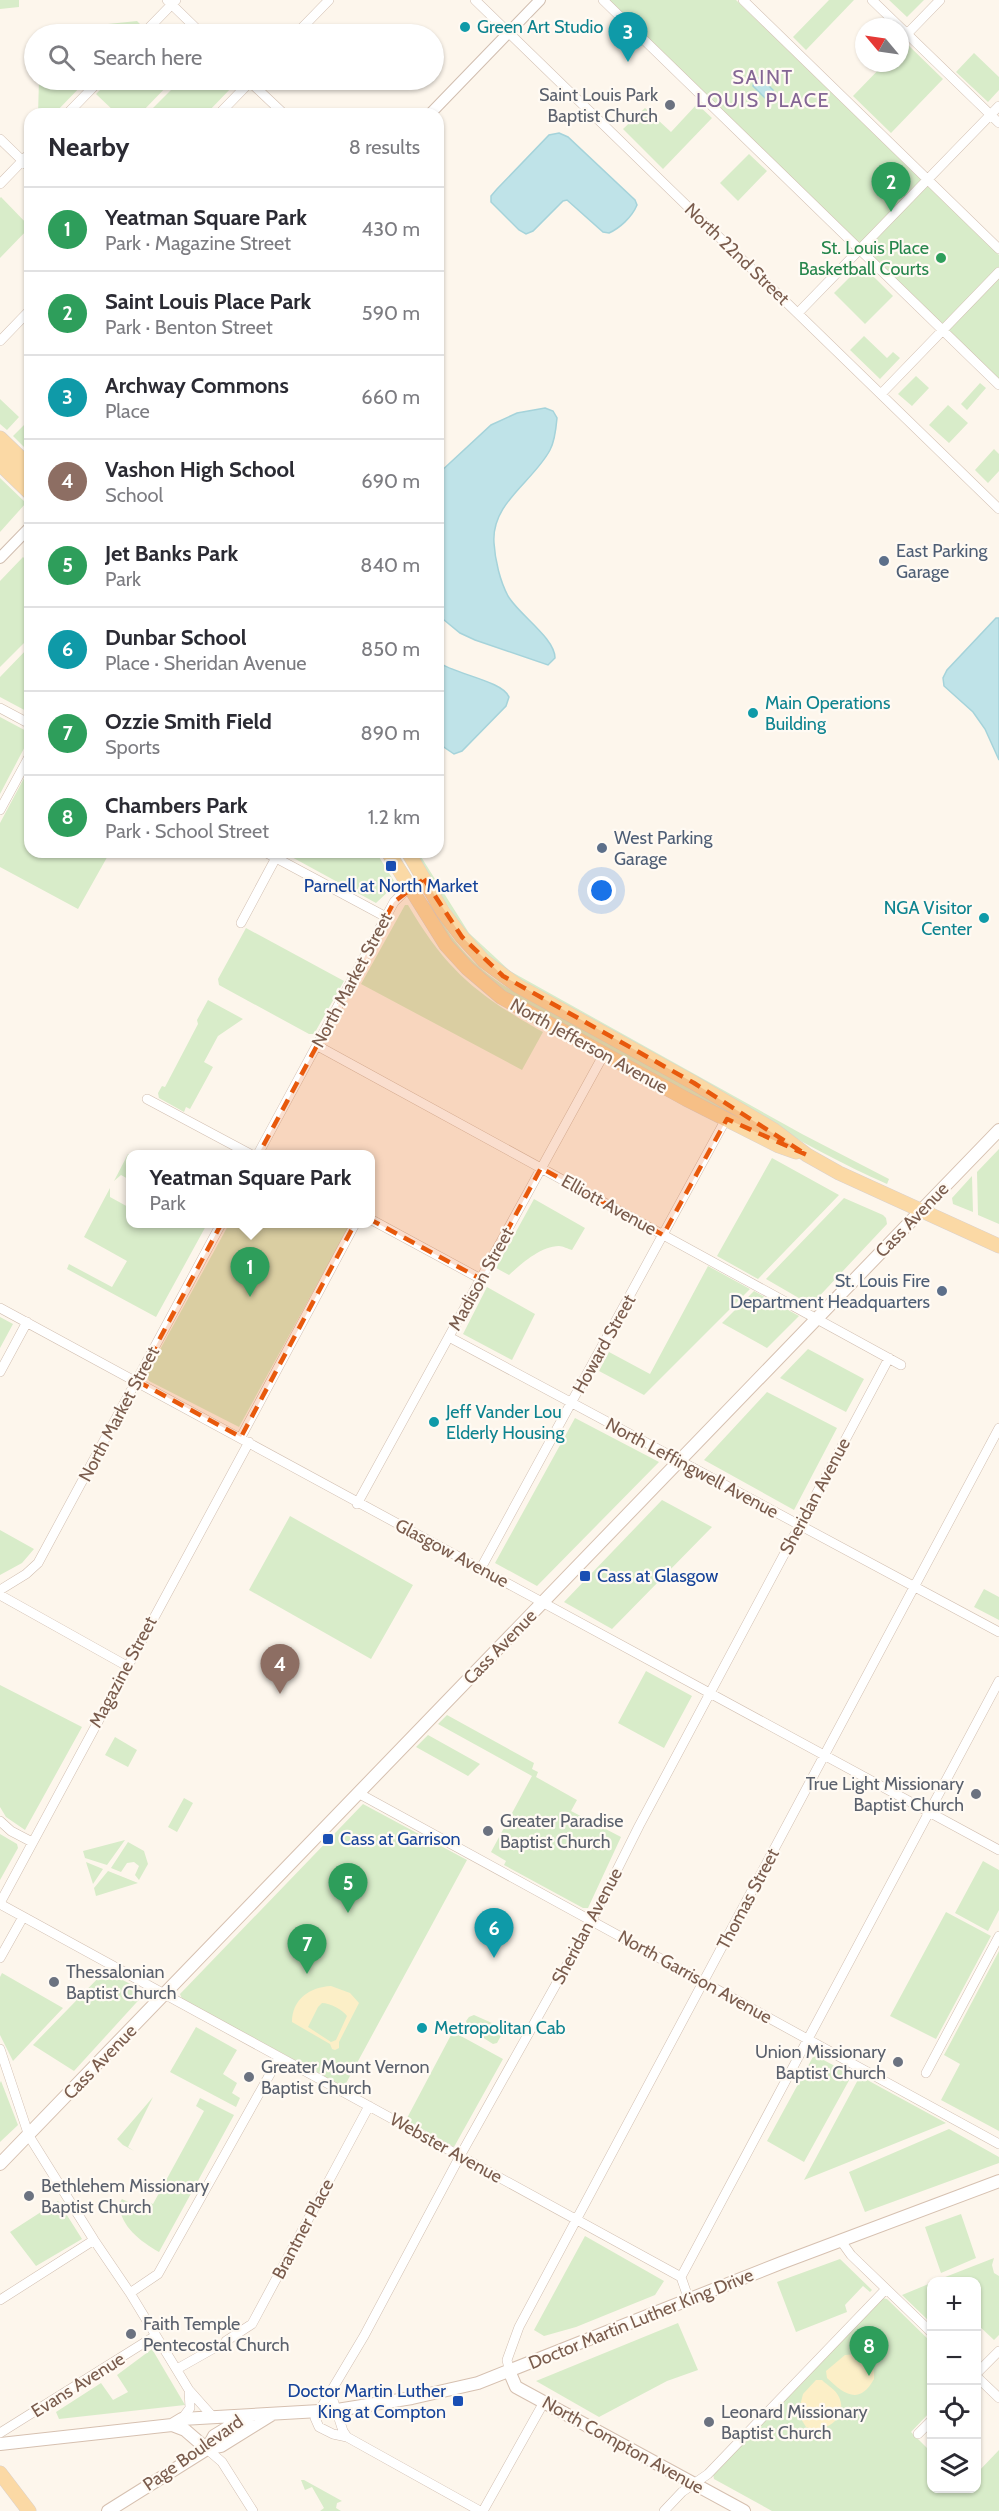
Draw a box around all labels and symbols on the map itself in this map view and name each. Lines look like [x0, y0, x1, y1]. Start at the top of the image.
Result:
pin: 3 [608, 13, 648, 62]
place label: Green Art Studio [477, 16, 603, 38]
north arrow [855, 18, 909, 72]
marker: Green Art Studio [458, 20, 472, 34]
district label: SAINT LOUIS PLACE [696, 65, 830, 112]
place label: Saint Louis Park Baptist Church [539, 84, 659, 127]
marker: Saint Louis Park Baptist Church [663, 98, 677, 112]
pin: 2 [872, 162, 910, 212]
street label: North 22nd Street [680, 198, 794, 310]
place label: St. Louis Place Basketball Courts [799, 237, 929, 280]
marker: St. Louis Place Basketball Courts [934, 251, 948, 265]
place label: East Parking Garage [896, 540, 988, 583]
marker: East Parking Garage [877, 554, 891, 568]
place label: Main Operations Building [765, 692, 890, 735]
marker: Main Operations Building [746, 706, 760, 720]
place label: West Parking Garage [614, 827, 713, 870]
marker: West Parking Garage [595, 841, 609, 855]
marker: Parnell at North Market [384, 859, 398, 873]
place label: Parnell at North Market [304, 875, 478, 897]
your location [587, 876, 616, 905]
place label: NGA Visitor Center [884, 897, 972, 940]
street label: North Market Street [307, 909, 397, 1051]
marker: NGA Visitor Center [977, 911, 991, 925]
street label: North Jefferson Avenue [506, 994, 672, 1098]
street label: Elliott Avenue [558, 1170, 660, 1240]
street label: Cass Avenue [871, 1178, 953, 1262]
street label: Madison Street [444, 1224, 518, 1334]
pin: 1 [230, 1248, 270, 1297]
place label: St. Louis Fire Department Headquarters [730, 1270, 930, 1313]
marker: St. Louis Fire Department Headquarters [935, 1284, 949, 1298]
street label: Howard Street [568, 1291, 640, 1397]
street label: North Market Street [74, 1343, 164, 1485]
place label: Jeff Vander Lou Elderly Housing [445, 1401, 565, 1444]
street label: North Leffingwell Avenue [602, 1413, 782, 1523]
marker: Jeff Vander Lou Elderly Housing [427, 1415, 441, 1429]
street label: Sheridan Avenue [775, 1434, 855, 1558]
street label: Glasgow Avenue [392, 1514, 512, 1592]
place label: Cass at Glasgow [597, 1565, 718, 1587]
marker: Cass at Glasgow [578, 1569, 592, 1583]
street label: Cass Avenue [459, 1605, 541, 1689]
street label: Magazine Street [84, 1613, 162, 1731]
pin: 4 [260, 1644, 300, 1694]
place label: True Light Missionary Baptist Church [806, 1773, 964, 1816]
marker: True Light Missionary Baptist Church [969, 1787, 983, 1801]
place label: Greater Paradise Baptist Church [500, 1810, 623, 1853]
marker: Greater Paradise Baptist Church [481, 1824, 495, 1838]
place label: Cass at Garrison [340, 1828, 461, 1850]
marker: Cass at Garrison [321, 1832, 335, 1846]
street label: Thomas Street [712, 1845, 784, 1953]
pin: 5 [328, 1864, 368, 1913]
street label: Sheridan Avenue [547, 1864, 627, 1988]
pin: 6 [474, 1908, 514, 1958]
pin: 7 [288, 1924, 326, 1974]
street label: North Garrison Avenue [614, 1926, 776, 2028]
place label: Thessalonian Baptist Church [66, 1961, 176, 2004]
marker: Thessalonian Baptist Church [47, 1975, 61, 1989]
place label: Metropolitan Cab [434, 2017, 566, 2039]
street label: Cass Avenue [59, 2020, 141, 2104]
marker: Metropolitan Cab [415, 2021, 429, 2035]
place label: Union Missionary Baptist Church [755, 2041, 886, 2084]
marker: Union Missionary Baptist Church [891, 2055, 905, 2069]
place label: Greater Mount Vernon Baptist Church [261, 2056, 430, 2099]
marker: Greater Mount Vernon Baptist Church [242, 2070, 256, 2084]
street label: Webster Avenue [386, 2108, 506, 2188]
place label: Bethlehem Missionary Baptist Church [41, 2175, 209, 2218]
street label: Brantner Place [267, 2175, 339, 2283]
marker: Bethlehem Missionary Baptist Church [22, 2189, 36, 2203]
street label: Doctor Martin Luther King Drive [525, 2264, 757, 2374]
place label: Faith Temple Pentecostal Church [143, 2313, 289, 2356]
pin: 8 [850, 2326, 888, 2376]
marker: Faith Temple Pentecostal Church [124, 2327, 138, 2341]
street label: Evans Avenue [27, 2348, 129, 2422]
place label: Doctor Martin Luther King at Compton [287, 2380, 446, 2423]
street label: North Compton Avenue [538, 2391, 708, 2499]
marker: Doctor Martin Luther King at Compton [451, 2394, 465, 2408]
place label: Leonard Missionary Baptist Church [721, 2401, 868, 2444]
street label: Page Boulevard [139, 2410, 247, 2496]
marker: Leonard Missionary Baptist Church [702, 2415, 716, 2429]

